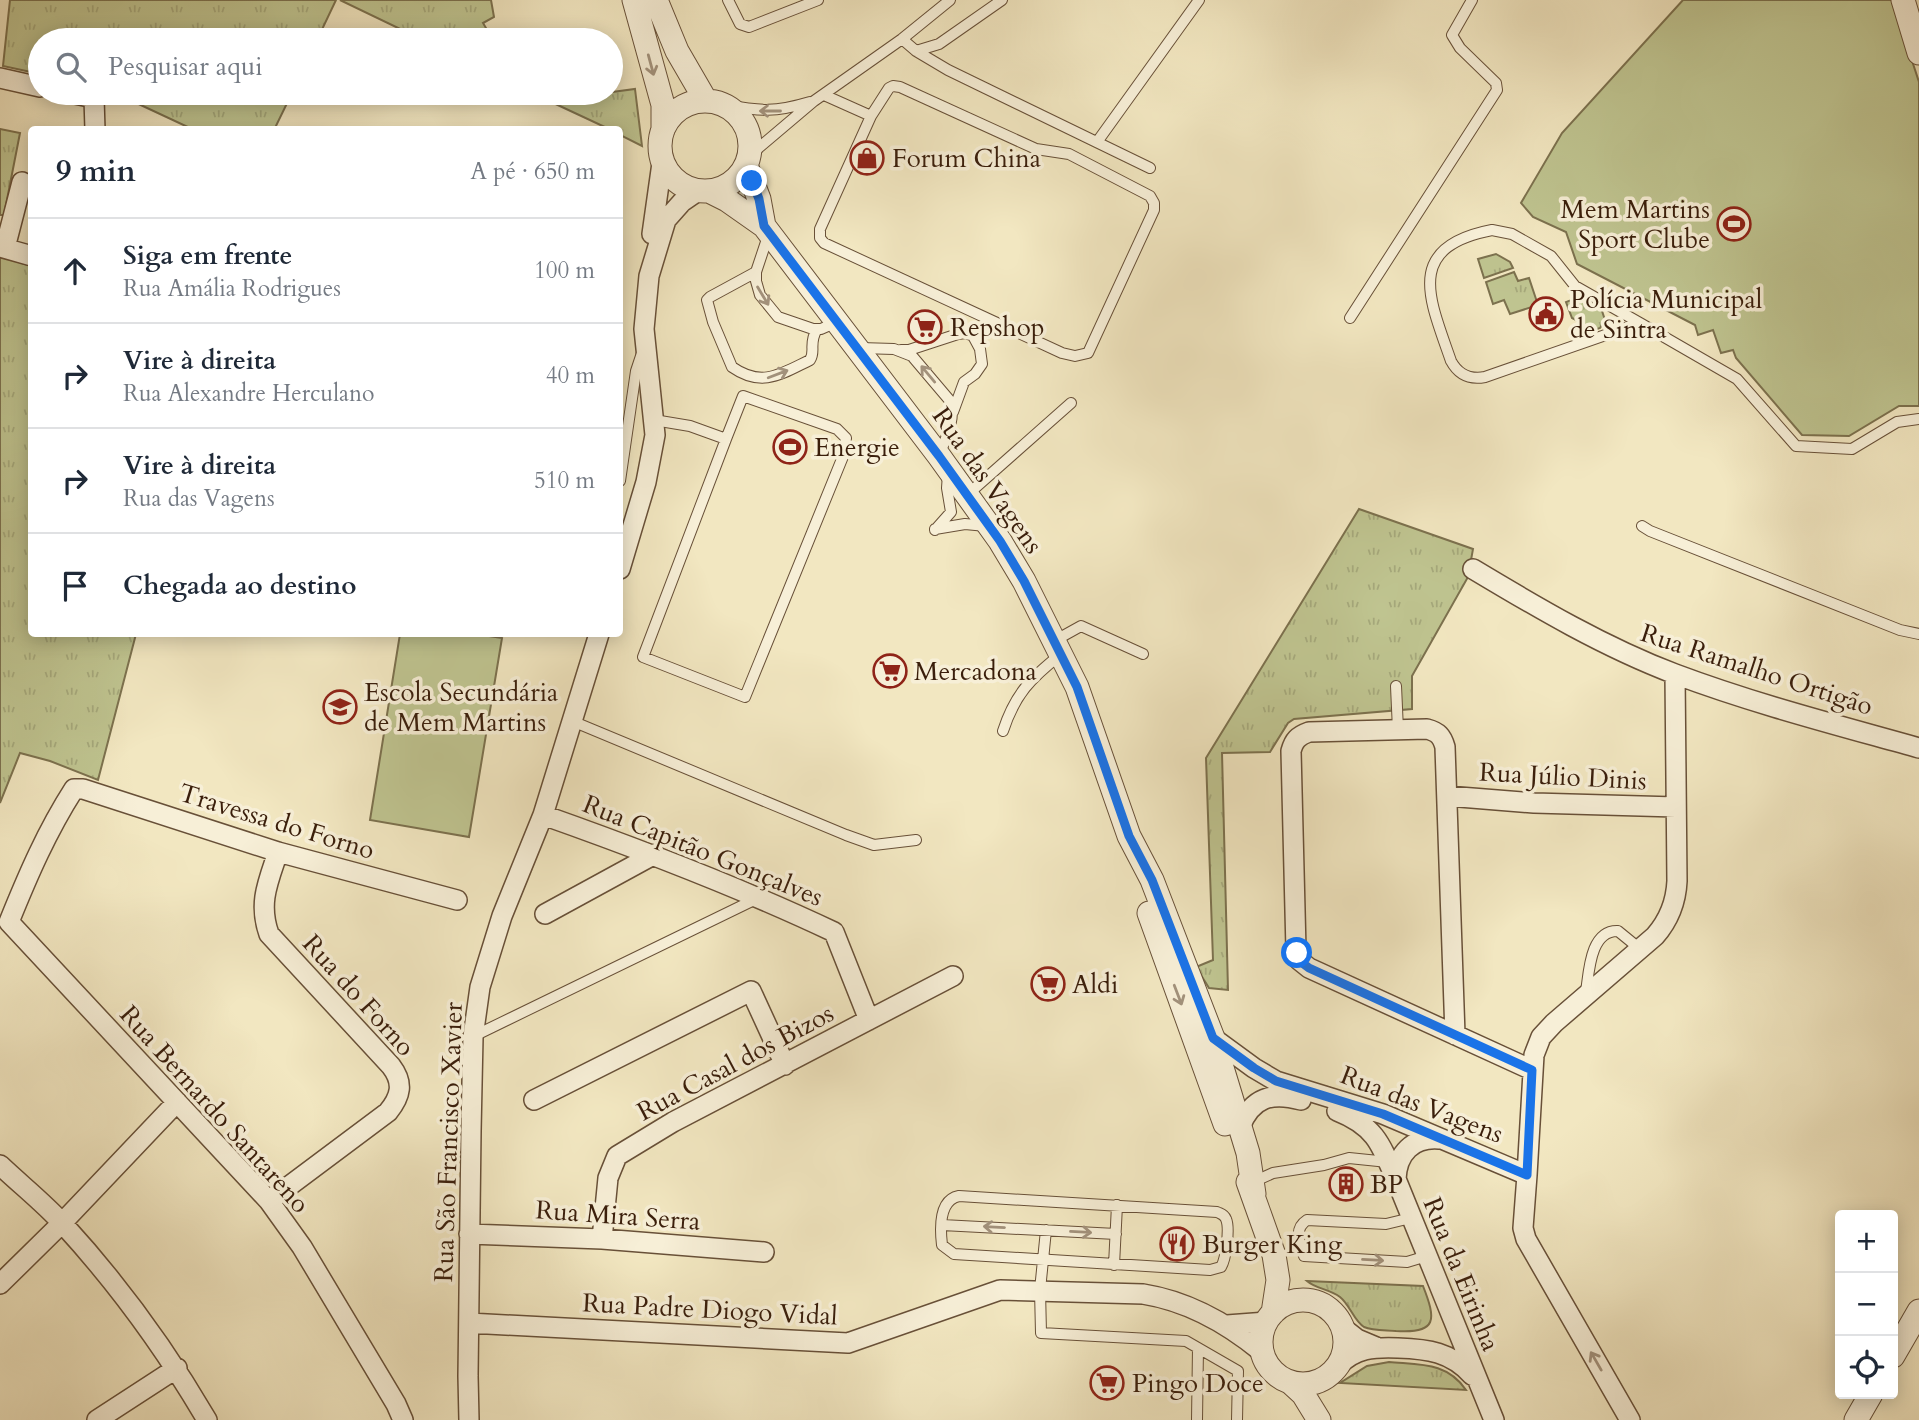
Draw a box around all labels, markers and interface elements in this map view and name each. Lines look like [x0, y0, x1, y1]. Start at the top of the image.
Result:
search box [28, 28, 623, 105]
icon: search [52, 48, 90, 86]
text: Pesquisar aqui [108, 49, 263, 84]
one-way arrow [645, 53, 658, 75]
one-way arrow [759, 104, 782, 118]
shop icon: Forum China [848, 139, 886, 177]
place label: Forum China [892, 141, 1041, 176]
text: 9 min [56, 151, 136, 192]
text: A pé · 650 m [471, 156, 595, 187]
route end [736, 165, 767, 196]
place label: Mem Martins Sport Clube [1561, 192, 1710, 257]
sports icon: Mem Martins Sport Clube [1715, 205, 1753, 243]
text: Siga em frente [123, 238, 292, 273]
icon: ahead [56, 252, 94, 290]
text: 100 m [534, 255, 595, 286]
text: Rua Amália Rodrigues [123, 273, 341, 304]
place label: Polícia Municipal de Sintra [1570, 282, 1763, 347]
one-way arrow [757, 285, 771, 305]
public building icon: Polícia Municipal de Sintra [1527, 295, 1565, 333]
supermarket icon: Repshop [906, 308, 944, 346]
place label: Repshop [950, 310, 1045, 345]
text: Vire à direita [123, 343, 276, 378]
icon: right [56, 357, 94, 395]
text: 40 m [546, 360, 595, 391]
one-way arrow [920, 366, 936, 384]
one-way arrow [767, 367, 789, 380]
text: Rua Alexandre Herculano [123, 378, 374, 409]
street label: Rua das Vagens [924, 400, 1051, 561]
sports icon: Energie [771, 428, 809, 466]
place label: Energie [814, 430, 900, 465]
text: Vire à direita [123, 448, 276, 483]
icon: right [56, 462, 94, 500]
text: 510 m [534, 465, 595, 496]
text: Rua das Vagens [123, 483, 275, 514]
icon: arrive [56, 567, 94, 605]
text: Chegada ao destino [123, 568, 356, 603]
street label: Rua Ramalho Ortigão [1636, 615, 1877, 724]
supermarket icon: Mercadona [871, 652, 909, 690]
place label: Mercadona [914, 654, 1037, 689]
place label: Escola Secundária de Mem Martins [364, 675, 558, 740]
school or university icon: Escola Secundária de Mem Martins [321, 688, 359, 726]
street label: Rua Júlio Dinis [1478, 755, 1648, 798]
street label: Travessa do Forno [175, 775, 379, 868]
street label: Rua Capitão Gonçalves [578, 786, 828, 915]
street label: Rua do Forno [295, 927, 423, 1064]
route start [1281, 937, 1312, 968]
supermarket icon: Aldi [1029, 965, 1067, 1003]
place label: Aldi [1072, 967, 1118, 1002]
one-way arrow [1172, 983, 1185, 1005]
street label: Rua Casal dos Bizos [631, 996, 840, 1129]
street label: Rua Bernardo Santareno [112, 998, 317, 1221]
street label: Rua São Francisco Xavier [426, 1001, 471, 1283]
street label: Rua das Vagens [1336, 1057, 1508, 1152]
building icon: BP [1327, 1165, 1365, 1203]
place label: BP [1370, 1167, 1403, 1202]
street label: Rua Mira Serra [534, 1192, 702, 1239]
street label: Rua da Eirinha [1415, 1192, 1508, 1356]
map controls [1835, 1210, 1898, 1399]
button: + [1835, 1210, 1898, 1273]
one-way arrow [983, 1221, 1006, 1234]
one-way arrow [1069, 1225, 1092, 1238]
restaurant icon: Burger King [1158, 1225, 1196, 1263]
place label: Burger King [1202, 1227, 1343, 1262]
one-way arrow [1361, 1254, 1384, 1267]
button: − [1835, 1273, 1898, 1336]
street label: Rua Padre Diogo Vidal [582, 1285, 839, 1334]
button: locate [1835, 1336, 1898, 1399]
one-way arrow [1589, 1351, 1603, 1371]
supermarket icon: Pingo Doce [1088, 1364, 1126, 1402]
place label: Pingo Doce [1132, 1366, 1264, 1401]

